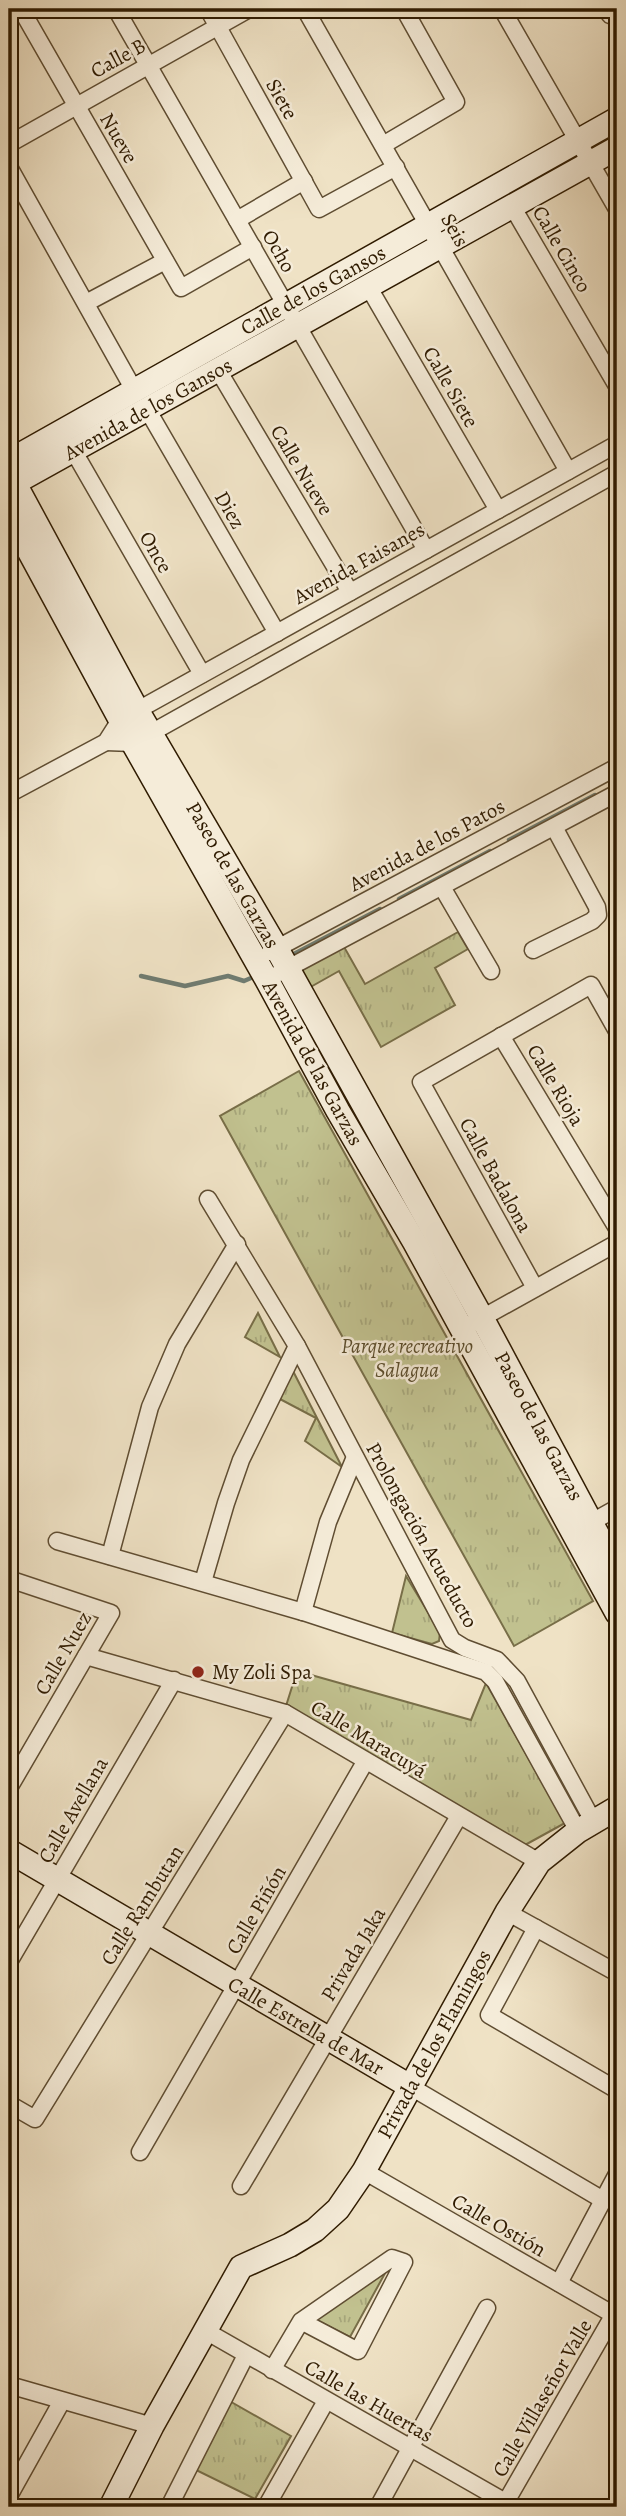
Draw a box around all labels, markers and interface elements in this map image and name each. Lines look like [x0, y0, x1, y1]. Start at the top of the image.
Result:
street label: Calle B [85, 31, 151, 85]
street label: Siete [259, 74, 305, 124]
street label: Nueve [93, 107, 145, 169]
street label: Calle Cinco [526, 200, 598, 298]
street label: Seis [434, 208, 476, 252]
street label: Ocho [256, 224, 302, 278]
street label: Calle de los Gansos [235, 238, 391, 342]
street label: Calle Siete [417, 341, 485, 433]
street label: Avenida de los Gansos [58, 351, 237, 467]
street label: Calle Nueve [264, 419, 340, 521]
street label: Diez [208, 486, 252, 534]
street label: Avenida Faisanes [287, 515, 430, 611]
street label: Once [133, 526, 179, 578]
street label: Avenida de los Patos [343, 792, 510, 898]
street label: Paseo de las Garzas [180, 796, 286, 954]
street label: Avenida de las Garzas [255, 975, 370, 1151]
street label: Calle Rioja [521, 1039, 591, 1131]
street label: Calle Badalona [453, 1113, 539, 1238]
park label: Parque recreativo Salagua [341, 1332, 473, 1384]
street label: Paseo de las Garzas [488, 1346, 590, 1506]
street label: Prolongación Acueducto [359, 1437, 485, 1633]
street label: Calle Nuez [28, 1606, 98, 1700]
place label: My Zoli Spa [212, 1658, 312, 1686]
marker: My Zoli Spa [190, 1664, 206, 1680]
street label: Calle Maracuyá [306, 1693, 432, 1785]
street label: Calle Avellana [31, 1752, 115, 1868]
street label: Calle Rambutan [94, 1840, 190, 1970]
street label: Calle Piñón [219, 1861, 293, 1959]
street label: Privada Jaka [314, 1902, 392, 2006]
street label: Privada de los Flamingos [370, 1944, 498, 2144]
street label: Calle Estrella de Mar [223, 1970, 389, 2082]
street label: Calle Ostión [447, 2187, 551, 2263]
street label: Calle Villaseñor Valle [485, 2314, 599, 2482]
street label: Calle las Huertas [300, 2353, 438, 2449]

